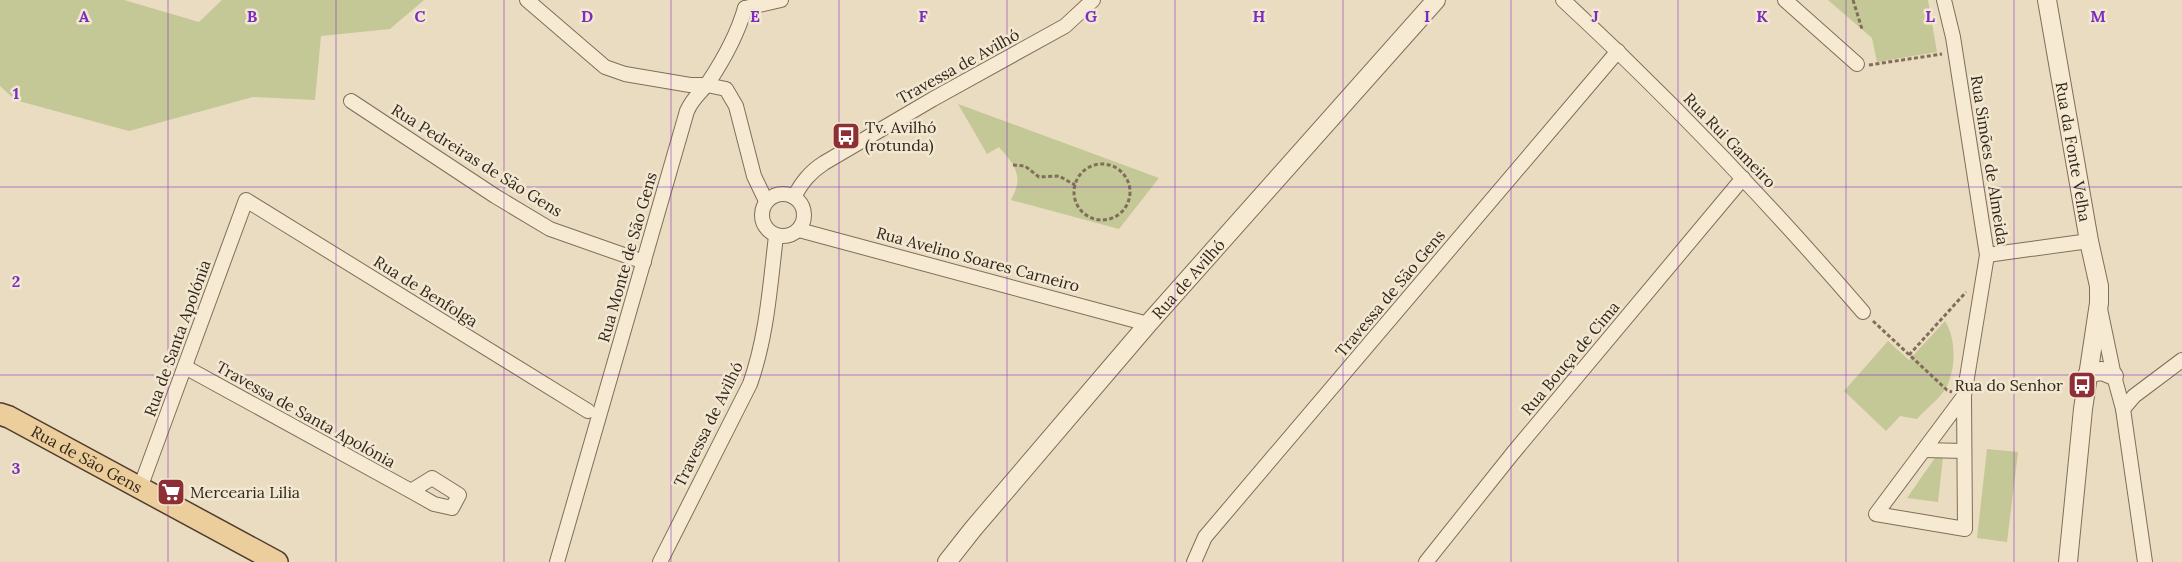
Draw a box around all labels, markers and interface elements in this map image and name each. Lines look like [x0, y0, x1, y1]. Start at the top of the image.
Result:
text: A [79, 6, 90, 26]
text: B [247, 6, 258, 26]
text: C [414, 6, 426, 26]
text: D [581, 6, 593, 26]
text: E [750, 6, 760, 26]
text: F [918, 6, 928, 26]
text: G [1085, 6, 1097, 26]
text: H [1253, 6, 1266, 26]
text: I [1424, 6, 1430, 26]
text: J [1591, 6, 1599, 26]
text: K [1756, 6, 1768, 26]
text: L [1925, 6, 1935, 26]
text: M [2090, 6, 2106, 26]
street label: Travessa de Avilhó [893, 24, 1023, 108]
street label: Rua Simões de Almeida [1967, 74, 2013, 246]
street label: Rua da Fonte Velha [2051, 80, 2095, 223]
text: 1 [13, 83, 19, 103]
street label: Rua Rui Gameiro [1680, 88, 1780, 192]
street label: Rua Pedreiras de São Gens [388, 99, 566, 221]
place label: Tv. Avilhó (rotunda) [865, 117, 936, 156]
bus stop icon: Tv. Avilhó (rotunda) [831, 121, 861, 151]
street label: Rua Monte de São Gens [593, 170, 661, 344]
street label: Rua Avelino Soares Carneiro [874, 222, 1082, 296]
street label: Travessa de São Gens [1331, 225, 1449, 361]
street label: Rua de Avilhó [1147, 235, 1229, 323]
street label: Rua de Benfolga [370, 251, 482, 331]
street label: Rua de Santa Apolónia [139, 257, 215, 419]
text: 2 [12, 271, 20, 291]
street label: Rua Bouça de Cima [1517, 297, 1623, 419]
street label: Travessa de Santa Apolónia [213, 356, 399, 472]
street label: Travessa de Avilhó [669, 358, 747, 490]
bus stop icon: Rua do Senhor [2067, 370, 2097, 400]
place label: Rua do Senhor [1954, 375, 2063, 395]
street label: Rua de São Gens [28, 421, 146, 497]
text: 3 [12, 458, 21, 478]
supermarket icon: Mercearia Lilia [156, 477, 186, 507]
place label: Mercearia Lilia [190, 482, 300, 502]

